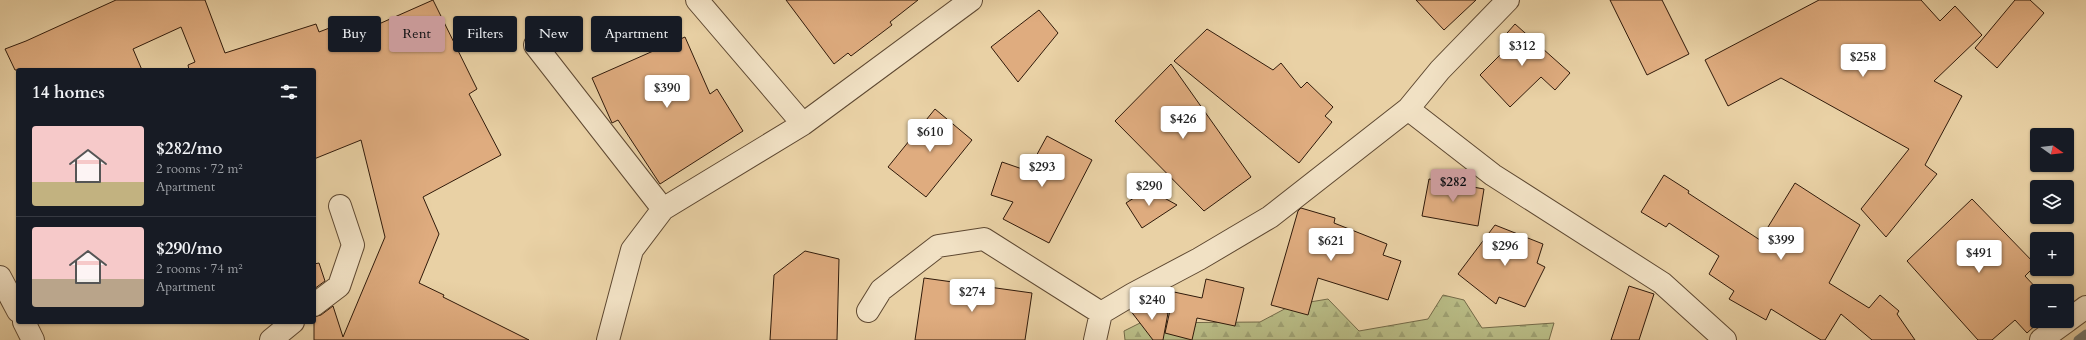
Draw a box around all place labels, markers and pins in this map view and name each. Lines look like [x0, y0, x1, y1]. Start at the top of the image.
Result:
pin: $312 [1498, 33, 1546, 67]
pin: $258 [1839, 44, 1887, 78]
pin: $390 [643, 75, 691, 109]
pin: $426 [1159, 106, 1207, 140]
pin: $610 [906, 119, 954, 153]
pin: $293 [1018, 154, 1066, 188]
pin: $282 [1429, 169, 1477, 203]
pin: $290 [1125, 173, 1173, 207]
pin: $399 [1757, 227, 1805, 261]
pin: $621 [1307, 228, 1355, 262]
pin: $296 [1481, 233, 1529, 267]
pin: $491 [1955, 240, 2003, 274]
pin: $274 [948, 279, 996, 313]
pin: $240 [1128, 287, 1176, 321]

